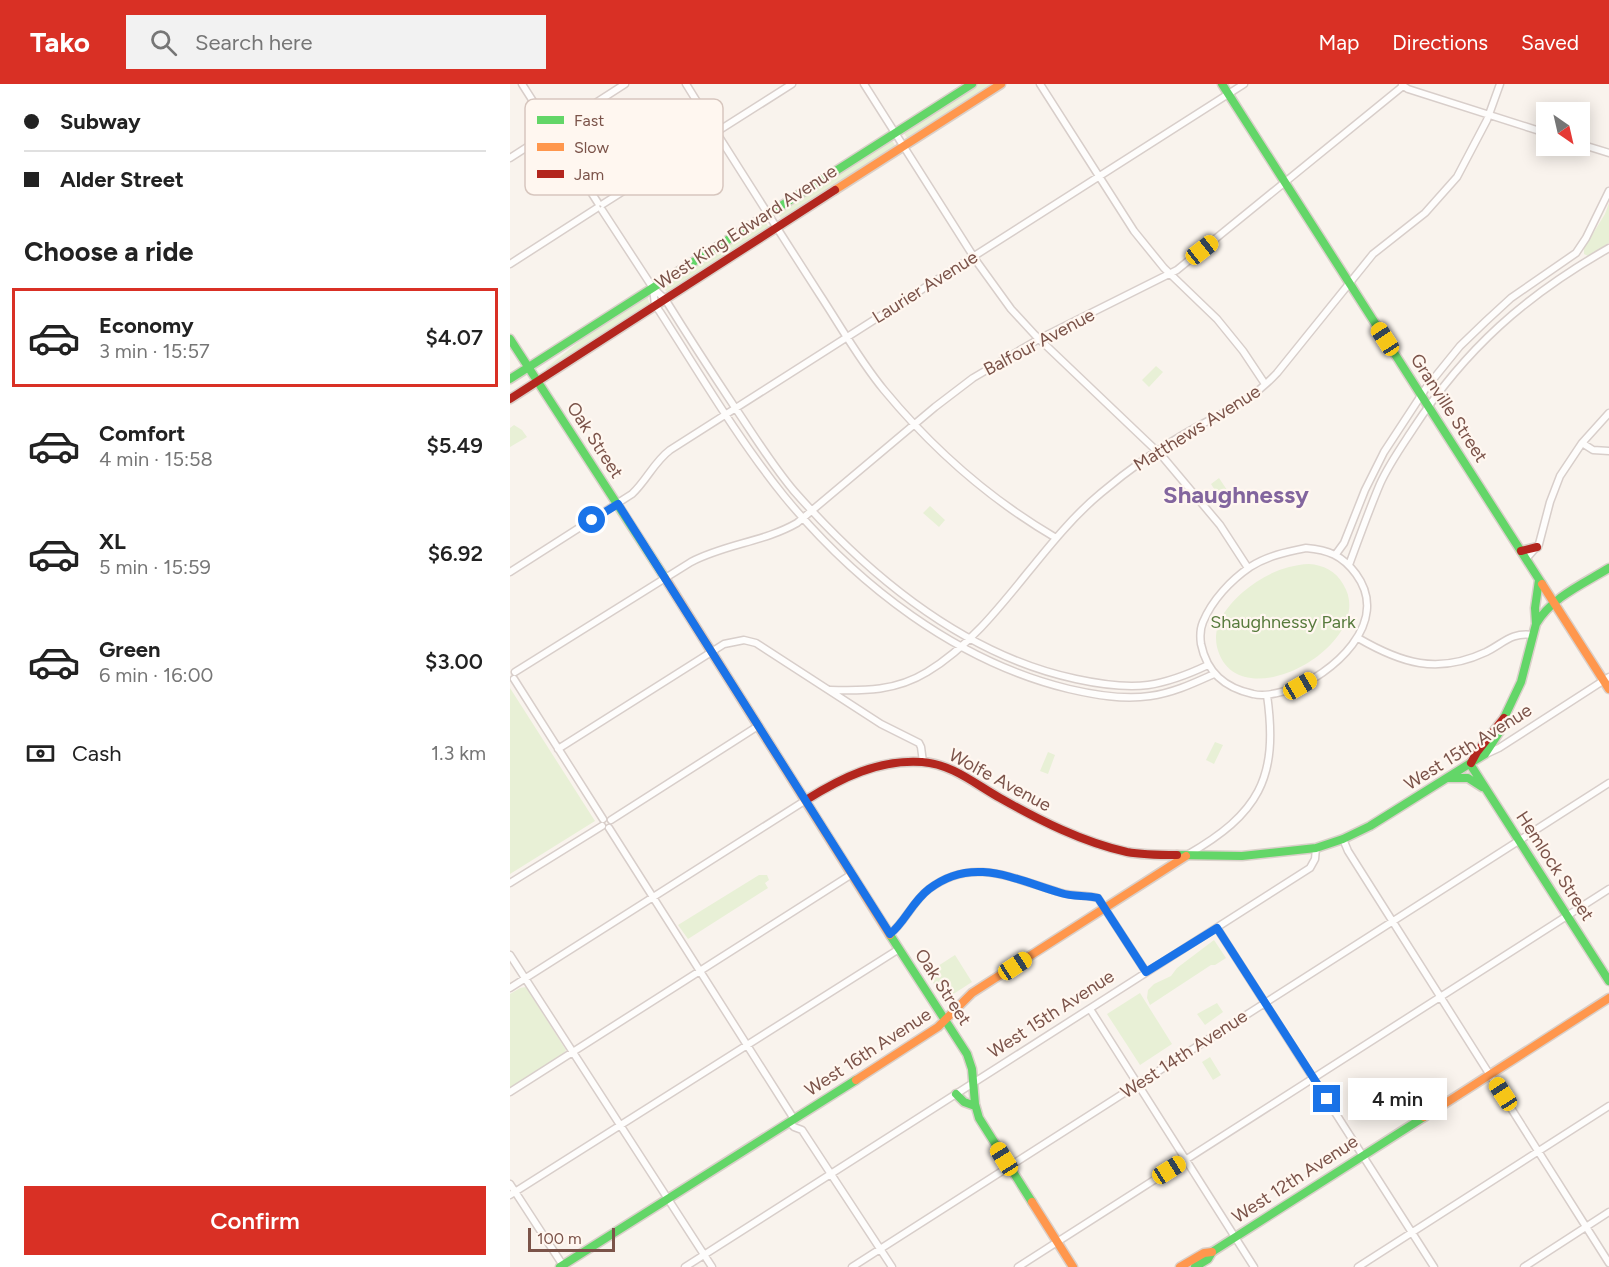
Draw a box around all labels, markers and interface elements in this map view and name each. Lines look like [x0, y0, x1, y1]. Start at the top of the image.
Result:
search box [126, 15, 546, 69]
text: Tako [30, 25, 90, 59]
icon: search [147, 26, 180, 59]
text: Search here [195, 29, 313, 56]
text: Map [1318, 30, 1359, 55]
text: Directions [1392, 30, 1488, 55]
text: Saved [1521, 30, 1579, 55]
legend [525, 99, 723, 195]
north arrow [1536, 102, 1590, 156]
map controls [1536, 102, 1590, 156]
text: Subway [60, 108, 141, 135]
text: Fast [574, 111, 604, 130]
text: Slow [574, 138, 609, 157]
street label: West King Edward Avenue [651, 160, 841, 294]
text: Jam [574, 165, 604, 184]
text: Alder Street [60, 166, 184, 193]
car [1182, 232, 1222, 268]
text: Choose a ride [24, 235, 193, 268]
street label: Laurier Avenue [868, 246, 982, 328]
street label: Balfour Avenue [980, 303, 1098, 380]
icon: car [27, 311, 81, 365]
text: Economy [99, 312, 194, 339]
car [1368, 319, 1402, 359]
text: $4.07 [426, 324, 483, 351]
text: 3 min · 15:57 [99, 339, 210, 363]
street label: Granville Street [1406, 350, 1492, 467]
street label: Matthews Avenue [1129, 380, 1265, 476]
street label: Oak Street [562, 398, 628, 483]
icon: car [27, 419, 81, 473]
text: Comfort [99, 420, 185, 447]
text: $5.49 [426, 432, 483, 459]
text: 4 min · 15:58 [99, 447, 213, 471]
district label: Shaughnessy [1163, 480, 1309, 509]
route start [578, 506, 605, 533]
icon: car [27, 527, 81, 581]
text: XL [99, 528, 126, 555]
text: $6.92 [428, 540, 483, 567]
text: 5 min · 15:59 [99, 555, 211, 579]
park label: Shaughnessy Park [1210, 611, 1356, 633]
icon: car [27, 635, 81, 689]
text: Green [99, 636, 161, 663]
text: $3.00 [425, 648, 483, 675]
text: 6 min · 16:00 [99, 663, 213, 687]
car [1280, 669, 1320, 703]
street label: West 15th Avenue [1400, 699, 1536, 795]
icon: cash [24, 737, 57, 770]
text: Cash [72, 740, 122, 767]
text: 1.3 km [431, 741, 486, 765]
street label: Wolfe Avenue [945, 744, 1055, 816]
street label: Hemlock Street [1511, 807, 1599, 925]
street label: Oak Street [910, 945, 976, 1030]
car [995, 949, 1035, 983]
street label: West 15th Avenue [984, 965, 1118, 1063]
street label: West 16th Avenue [801, 1003, 935, 1101]
street label: West 14th Avenue [1116, 1005, 1252, 1103]
car [1486, 1074, 1520, 1114]
callout: 4 min [1348, 1078, 1447, 1120]
route end [1313, 1085, 1340, 1112]
text: 4 min [1372, 1087, 1423, 1111]
street label: West 12th Avenue [1228, 1130, 1362, 1228]
car [987, 1139, 1021, 1179]
car [1149, 1153, 1189, 1187]
button: Confirm [24, 1186, 486, 1255]
scale bar [528, 1225, 615, 1252]
text: 100 m [537, 1229, 582, 1248]

